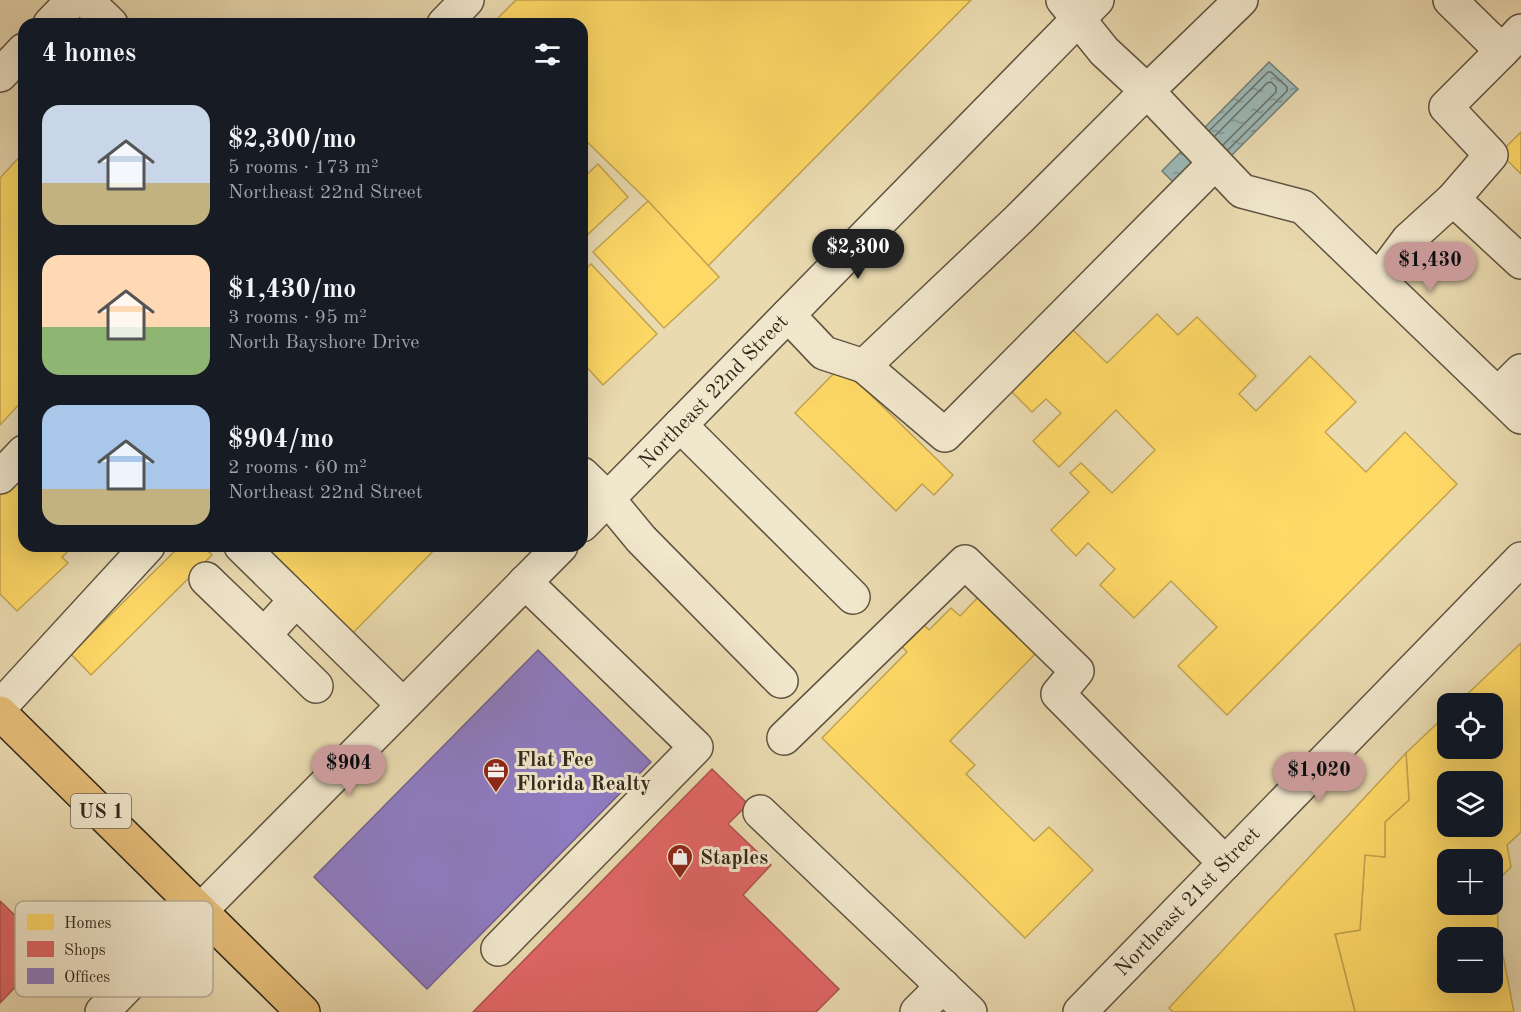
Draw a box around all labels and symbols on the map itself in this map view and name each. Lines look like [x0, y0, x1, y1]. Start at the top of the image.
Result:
pin: $2,300 [809, 229, 907, 280]
pin: $1,430 [1381, 242, 1479, 293]
street label: Northeast 22nd Street [635, 311, 793, 473]
pin: $904 [313, 745, 385, 796]
place label: Flat Fee Florida Realty [516, 750, 651, 795]
pin: $1,020 [1270, 752, 1368, 803]
office icon: Flat Fee Florida Realty [481, 756, 511, 794]
road number: US 1 [71, 794, 131, 828]
street label: Northeast 21st Street [1112, 823, 1265, 981]
shop icon: Staples [665, 842, 695, 880]
place label: Staples [700, 848, 768, 869]
legend [15, 901, 213, 997]
text: Homes [64, 916, 112, 932]
text: Shops [64, 943, 106, 959]
text: Offices [64, 970, 110, 986]

